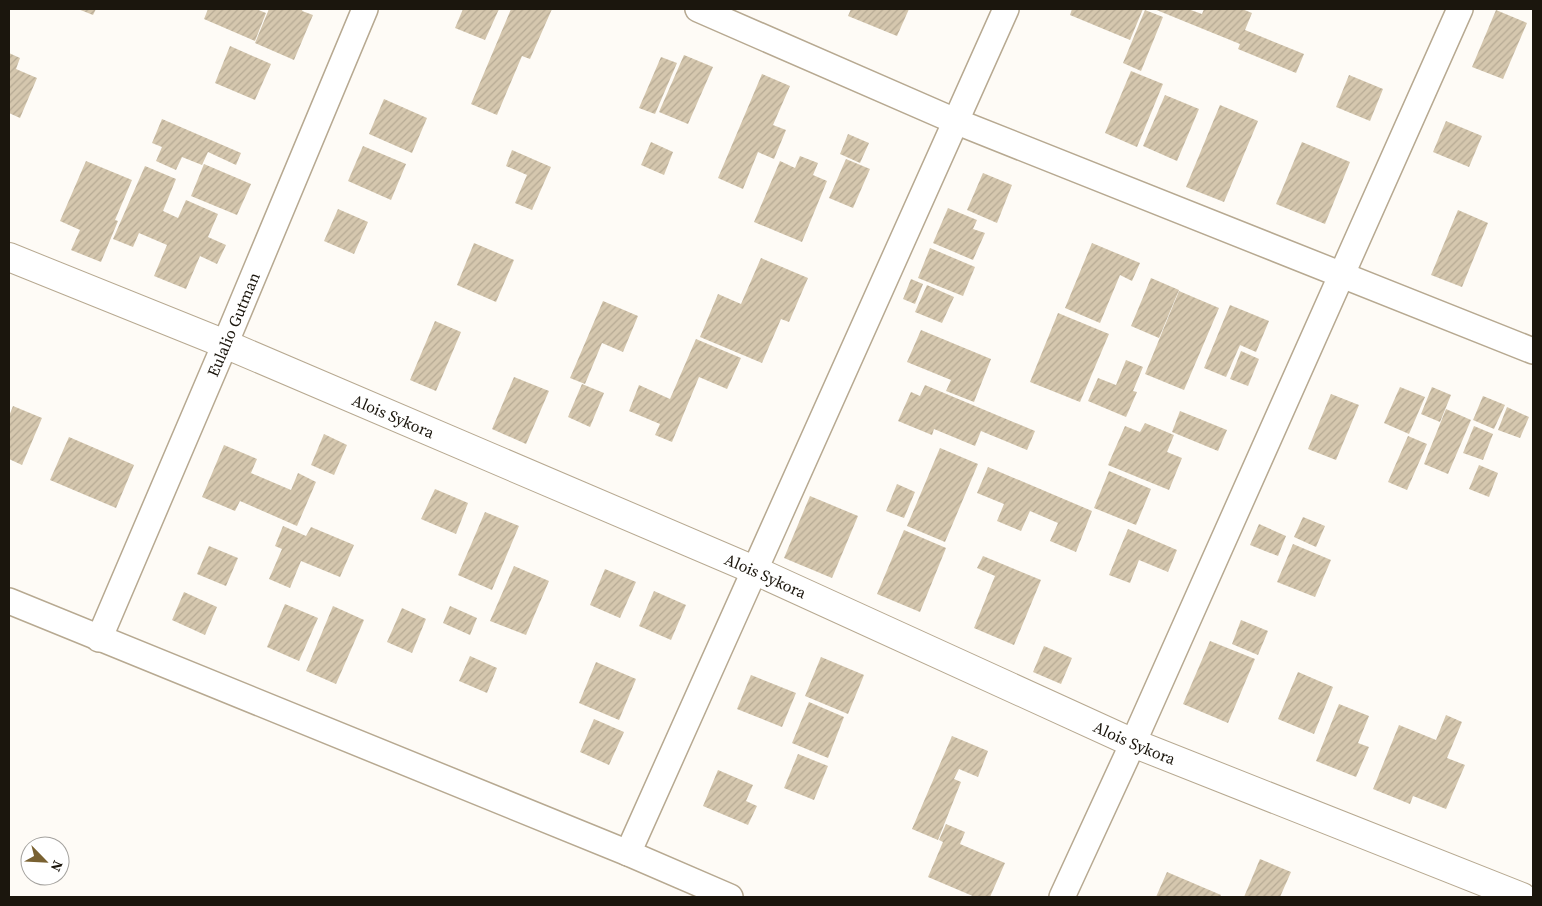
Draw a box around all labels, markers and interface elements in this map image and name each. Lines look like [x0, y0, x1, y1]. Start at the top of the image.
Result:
street label: Eulalio Gutman [201, 269, 265, 380]
street label: Alois Sykora [349, 389, 439, 444]
street label: Alois Sykora [721, 548, 811, 604]
street label: Alois Sykora [1090, 715, 1180, 770]
north arrow [20, 836, 70, 886]
text: N [46, 858, 68, 875]

